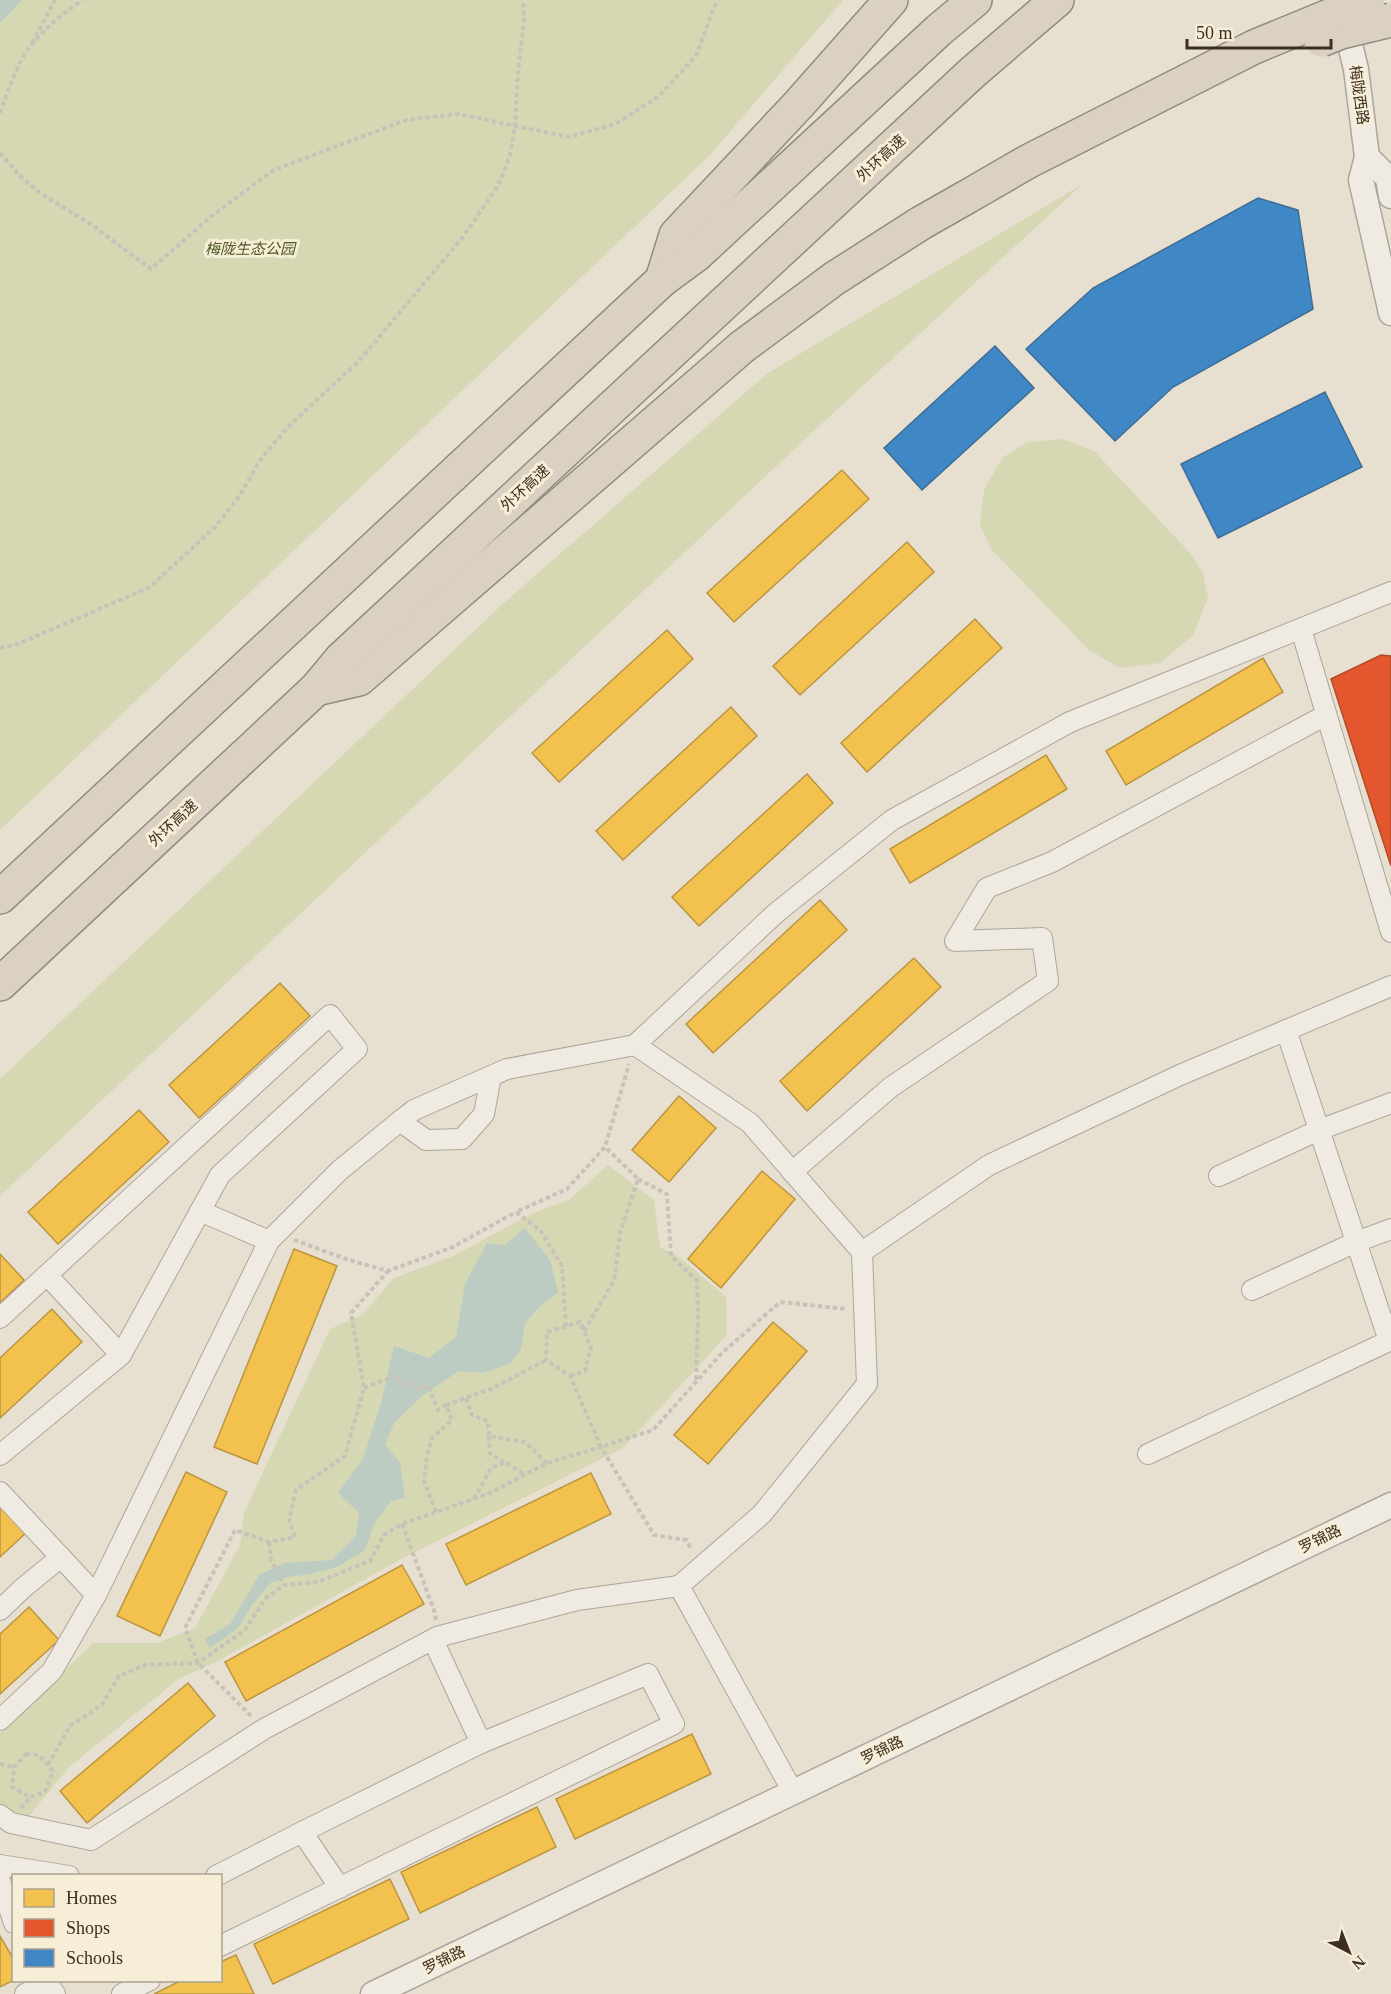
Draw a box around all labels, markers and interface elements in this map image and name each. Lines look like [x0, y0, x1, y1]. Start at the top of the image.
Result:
scale bar [1187, 12, 1331, 50]
text: 50 m [1196, 23, 1233, 43]
street label: 梅陇西路 [1347, 64, 1371, 126]
street label: 外环高速 [854, 132, 908, 184]
park label: 梅陇生态公园 [205, 241, 297, 257]
street label: 外环高速 [498, 462, 552, 514]
street label: 外环高速 [146, 797, 200, 849]
street label: 罗锦路 [1296, 1522, 1344, 1556]
street label: 罗锦路 [858, 1733, 906, 1767]
legend [12, 1874, 222, 1982]
text: Homes [66, 1888, 117, 1908]
text: Shops [66, 1918, 110, 1938]
north arrow [1319, 1922, 1379, 1982]
street label: 罗锦路 [420, 1943, 468, 1977]
text: Schools [66, 1948, 123, 1968]
text: N [1348, 1953, 1369, 1973]

